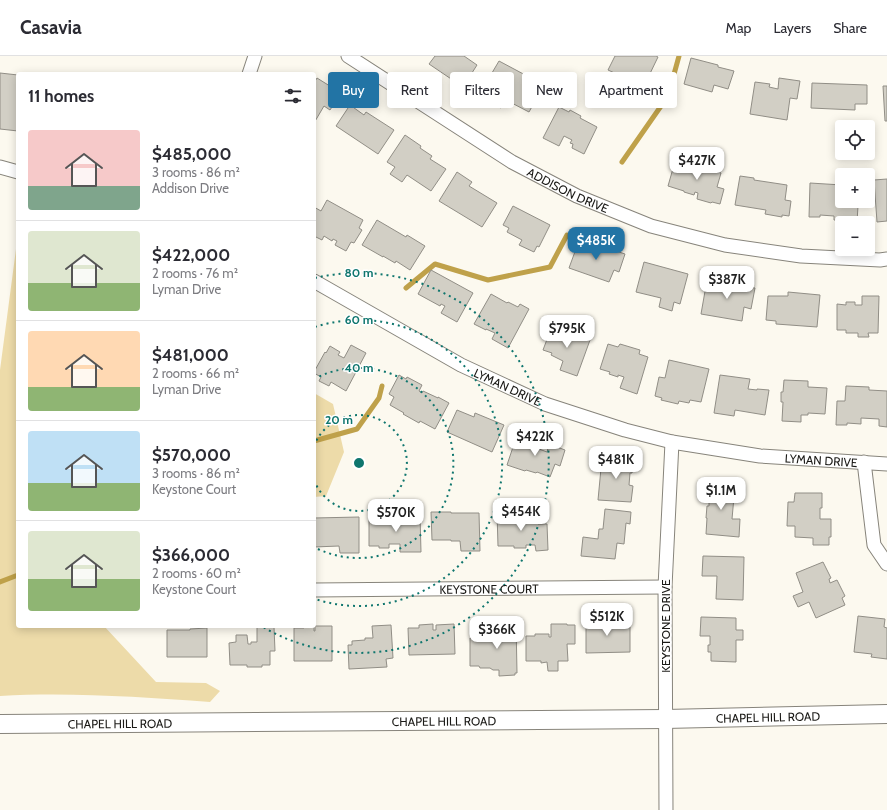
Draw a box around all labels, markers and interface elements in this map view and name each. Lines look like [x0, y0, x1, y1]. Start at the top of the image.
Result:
text: Casavia [20, 16, 82, 39]
text: Map [726, 19, 751, 37]
text: Layers [773, 19, 811, 37]
text: Share [833, 19, 867, 37]
chip: Buy [328, 72, 379, 108]
chip: Rent [387, 72, 442, 108]
chip: Filters [450, 72, 514, 108]
chip: New [522, 72, 577, 108]
chip: Apartment [585, 72, 677, 108]
icon: filters [282, 85, 304, 107]
text: 11 homes [28, 86, 94, 106]
map controls [835, 120, 875, 256]
button: locate [835, 120, 875, 160]
text: $485,000 [152, 144, 232, 164]
icon: home [60, 146, 108, 194]
pin: $427K [669, 147, 725, 181]
text: $427K [678, 152, 716, 168]
text: 3 rooms · 86 m² [152, 164, 240, 180]
street label: ADDISON DRIVE [525, 164, 611, 216]
button: + [835, 168, 875, 208]
text: Addison Drive [152, 180, 229, 196]
button: − [835, 216, 875, 256]
pin: $485K [568, 227, 624, 261]
text: $485K [577, 232, 615, 248]
text: $422,000 [152, 245, 230, 265]
icon: home [60, 247, 108, 295]
text: 2 rooms · 76 m² [152, 265, 238, 281]
text: 80 m [345, 265, 373, 280]
pin: $387K [699, 266, 755, 300]
text: $387K [708, 271, 746, 287]
text: Lyman Drive [152, 281, 221, 297]
text: 60 m [345, 312, 373, 327]
pin: $795K [539, 315, 595, 349]
text: $795K [549, 320, 585, 336]
text: $481,000 [152, 345, 229, 365]
icon: home [60, 347, 108, 395]
text: 40 m [344, 360, 374, 375]
text: 2 rooms · 66 m² [152, 365, 239, 381]
street label: LYMAN DRIVE [472, 365, 544, 409]
text: Lyman Drive [152, 381, 221, 397]
text: 20 m [325, 412, 353, 427]
pin: $422K [507, 423, 563, 457]
text: $422K [516, 428, 554, 444]
text: $570,000 [152, 445, 231, 465]
pin: $481K [588, 446, 644, 480]
icon: home [60, 447, 108, 495]
street label: LYMAN DRIVE [784, 450, 858, 470]
text: $481K [598, 451, 634, 467]
centre of rings [352, 456, 366, 470]
text: 3 rooms · 86 m² [152, 465, 240, 481]
pin: $1.1M [693, 477, 749, 511]
text: Keystone Court [152, 481, 236, 497]
text: $1.1M [706, 482, 736, 498]
pin: $454K [493, 498, 549, 532]
pin: $570K [368, 499, 424, 533]
text: $454K [502, 503, 540, 519]
text: $570K [377, 504, 415, 520]
text: $366,000 [152, 545, 230, 565]
icon: home [60, 547, 108, 595]
text: 2 rooms · 60 m² [152, 565, 241, 581]
street label: KEYSTONE DRIVE [658, 579, 673, 673]
text: Keystone Court [152, 581, 236, 597]
street label: KEYSTONE COURT [439, 581, 539, 596]
pin: $512K [579, 603, 635, 637]
text: $512K [590, 608, 624, 624]
pin: $366K [469, 616, 525, 650]
text: $366K [478, 621, 516, 637]
street label: CHAPEL HILL ROAD [716, 708, 821, 725]
street label: CHAPEL HILL ROAD [392, 713, 496, 729]
street label: CHAPEL HILL ROAD [68, 715, 172, 731]

